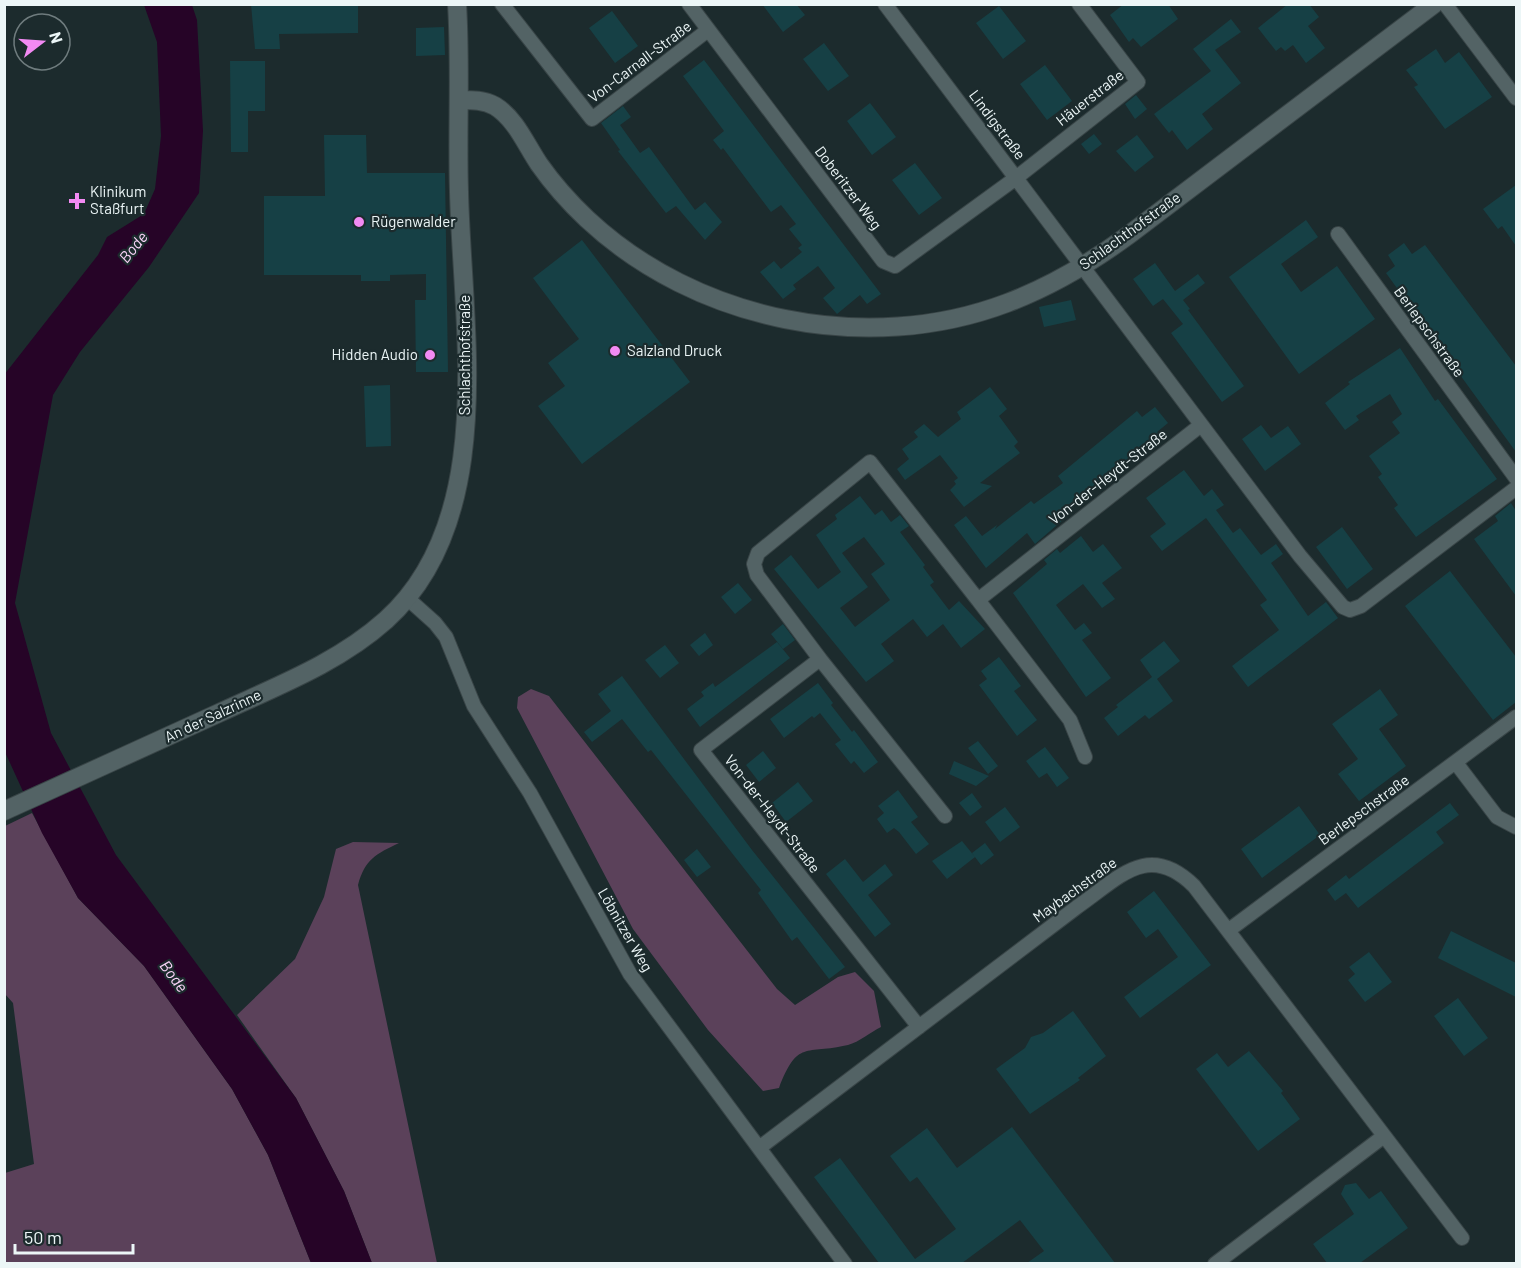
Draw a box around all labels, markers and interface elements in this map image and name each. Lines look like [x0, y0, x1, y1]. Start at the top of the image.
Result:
north arrow [12, 12, 72, 72]
street label: Von-Carnall-Straße [584, 17, 695, 106]
text: N [46, 30, 67, 45]
street label: Häuerstraße [1052, 65, 1127, 129]
street label: Lindigstraße [966, 86, 1030, 163]
street label: Doberitzer Weg [812, 142, 886, 233]
place label: Klinikum Staßfurt [90, 182, 146, 217]
street label: Schlachthofstraße [1075, 188, 1183, 273]
marker: Klinikum Staßfurt [68, 192, 86, 210]
place label: Rügenwalder [371, 212, 456, 230]
marker: Rügenwalder [352, 215, 366, 229]
water label: Bode [114, 227, 151, 266]
street label: Berlepschstraße [1391, 283, 1469, 380]
street label: Schlachthofstraße [455, 295, 473, 415]
place label: Salzland Druck [627, 341, 722, 359]
marker: Salzland Druck [608, 344, 622, 358]
place label: Hidden Audio [332, 345, 418, 363]
marker: Hidden Audio [423, 348, 437, 362]
street label: Von-der-Heydt-Straße [1045, 425, 1170, 528]
street label: An der Salzrinne [161, 685, 264, 745]
street label: Von-der-Heydt-Straße [721, 751, 824, 876]
street label: Berlepschstraße [1315, 770, 1412, 848]
street label: Maybachstraße [1029, 853, 1120, 926]
street label: Löbnitzer Weg [595, 884, 657, 975]
water label: Bode [156, 956, 192, 995]
scale bar [15, 1217, 134, 1255]
text: 50 m [24, 1226, 62, 1248]

